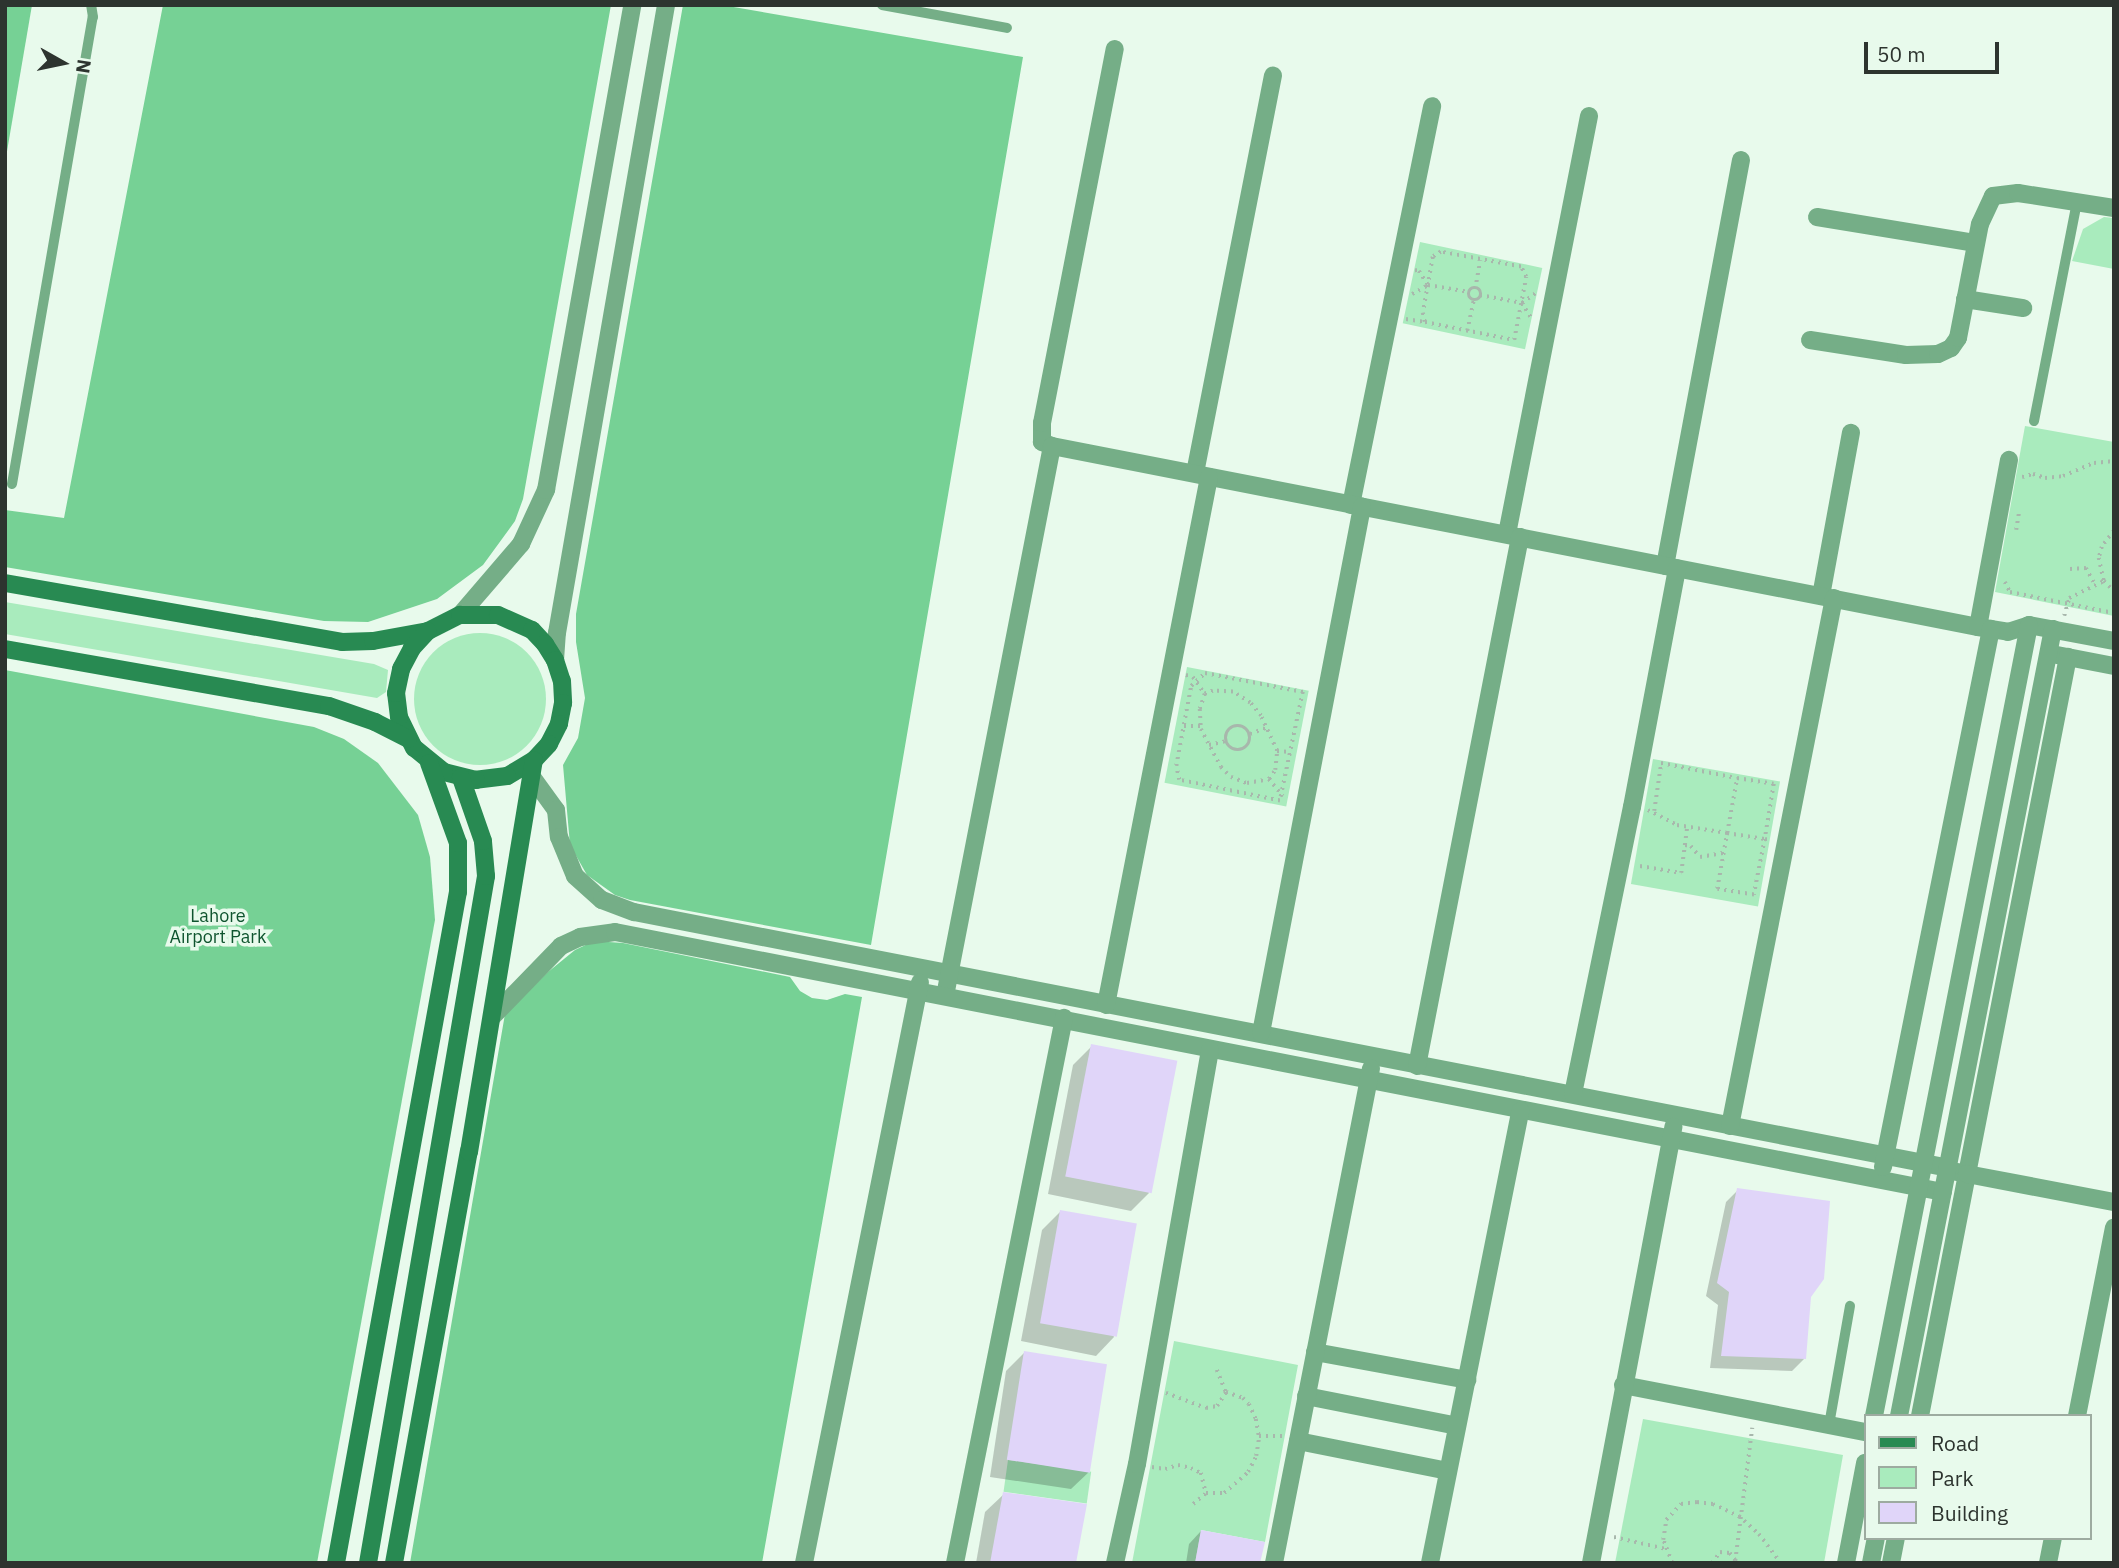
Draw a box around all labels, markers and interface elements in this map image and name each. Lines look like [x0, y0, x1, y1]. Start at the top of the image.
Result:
north arrow [28, 28, 98, 98]
scale bar [1867, 28, 2002, 72]
text: 50 m [1877, 40, 1926, 68]
text: N [71, 58, 97, 75]
park label: Lahore Airport Park [170, 906, 266, 948]
legend [1864, 1414, 2091, 1540]
text: Road [1931, 1429, 1979, 1457]
text: Park [1931, 1464, 1974, 1492]
text: Building [1931, 1499, 2008, 1527]

